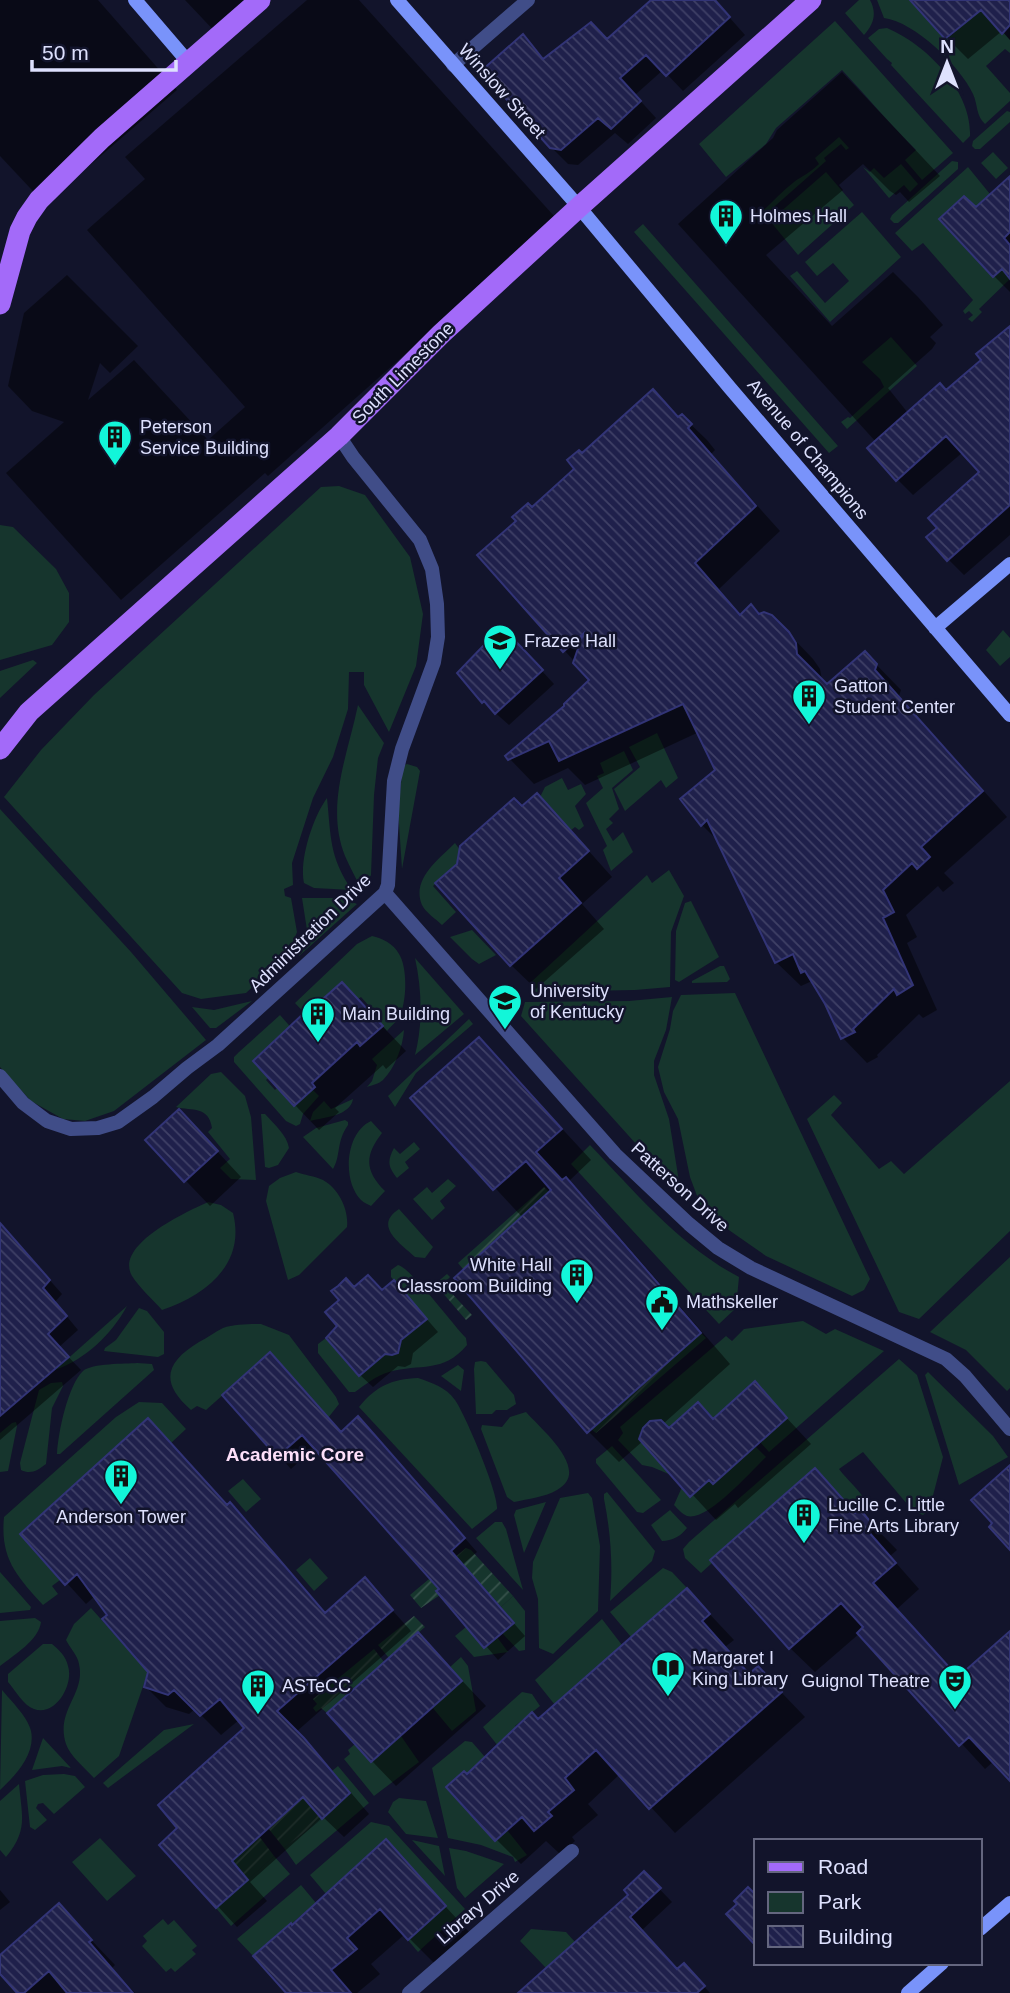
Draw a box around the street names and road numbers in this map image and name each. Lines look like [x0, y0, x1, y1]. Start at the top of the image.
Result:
street label: Winslow Street [454, 40, 550, 142]
street label: South Limestone [348, 318, 458, 428]
street label: Avenue of Champions [744, 375, 872, 523]
street label: Administration Drive [245, 870, 375, 996]
street label: Patterson Drive [627, 1138, 733, 1236]
street label: Library Drive [433, 1866, 523, 1948]

